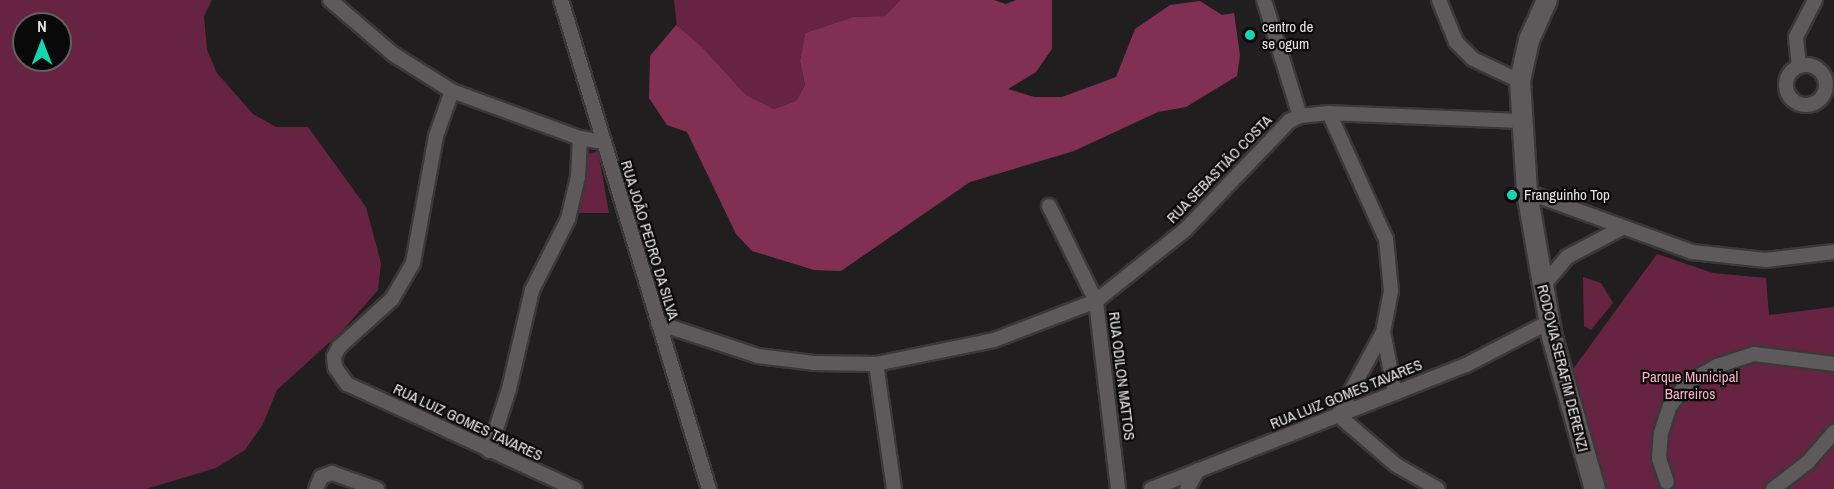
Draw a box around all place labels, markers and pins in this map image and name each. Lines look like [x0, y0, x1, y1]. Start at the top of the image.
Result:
place label: centro de se ogum [1262, 17, 1313, 52]
marker: centro de se ogum [1243, 28, 1257, 42]
place label: Franguinho Top [1524, 186, 1610, 204]
marker: Franguinho Top [1505, 188, 1519, 202]

